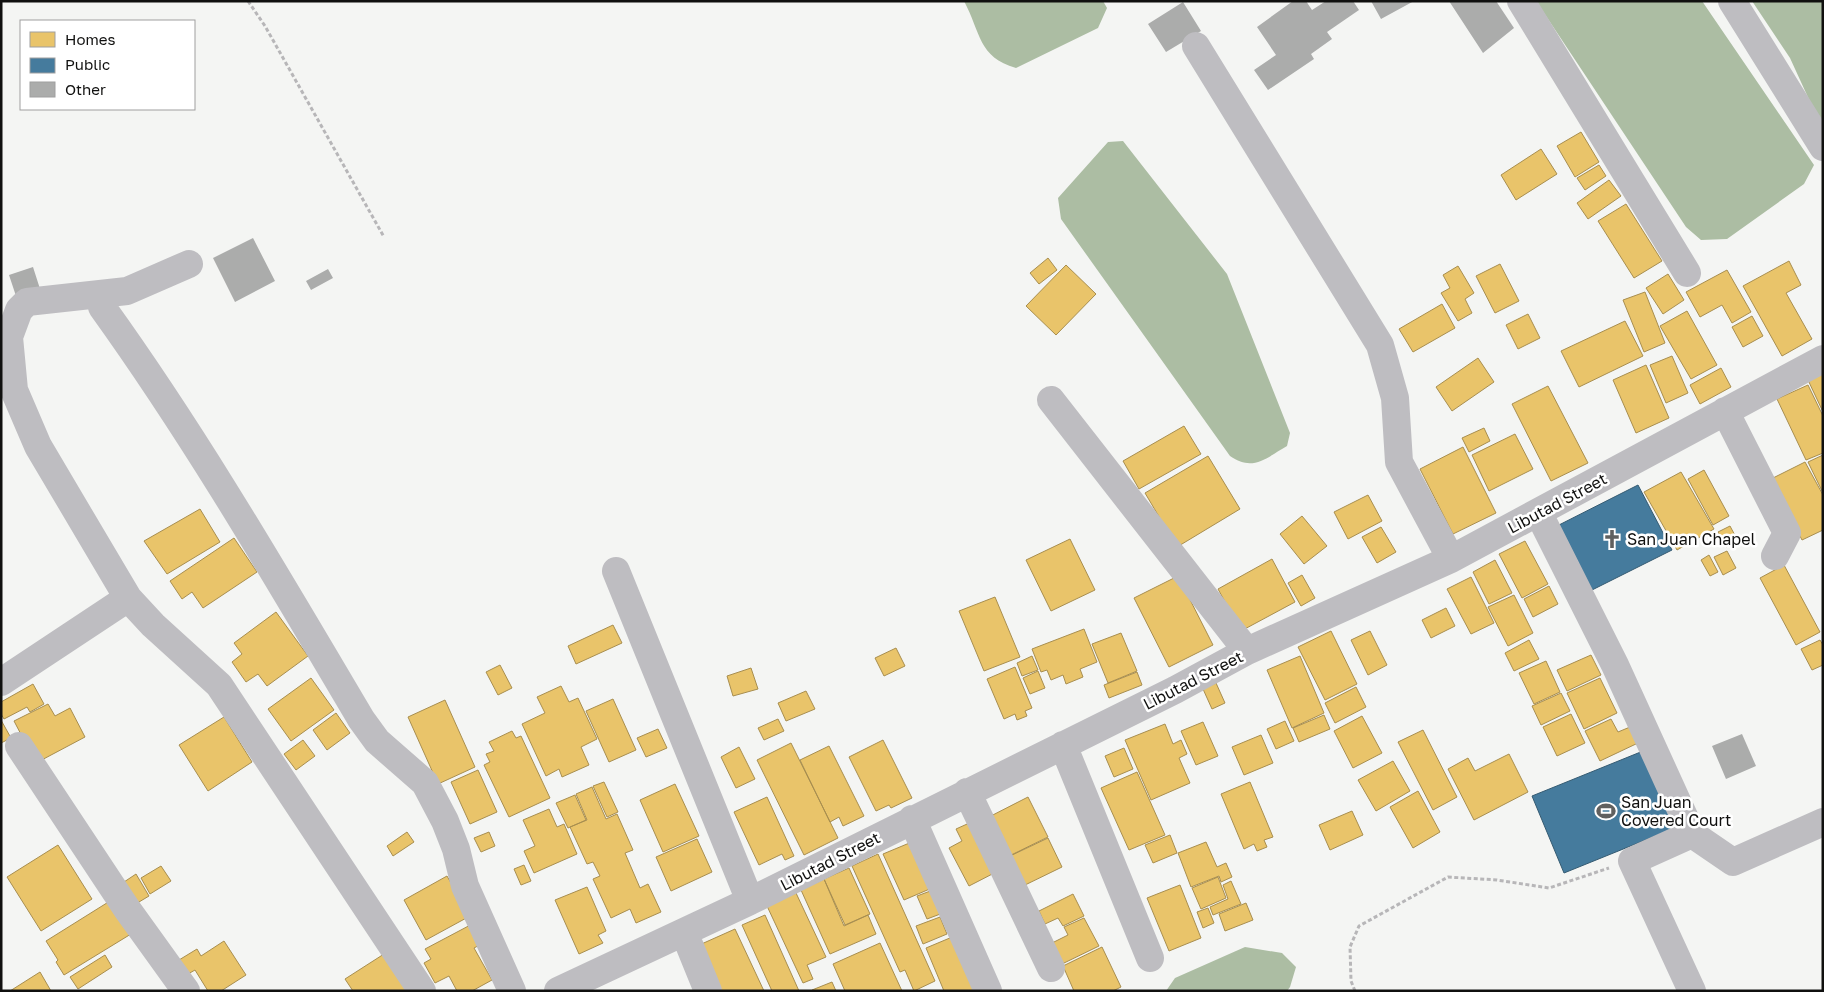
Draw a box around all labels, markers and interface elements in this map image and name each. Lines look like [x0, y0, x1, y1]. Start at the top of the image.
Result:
legend [20, 20, 195, 110]
text: Homes [65, 30, 115, 48]
text: Public [65, 55, 110, 73]
text: Other [65, 80, 106, 98]
street label: Libutad Street [1504, 468, 1610, 538]
church icon: San Juan Chapel [1601, 528, 1623, 550]
place label: San Juan Chapel [1627, 529, 1756, 549]
street label: Libutad Street [1140, 646, 1246, 714]
place label: San Juan Covered Court [1621, 792, 1731, 830]
sports icon: San Juan Covered Court [1595, 800, 1617, 822]
street label: Libutad Street [777, 827, 883, 895]

